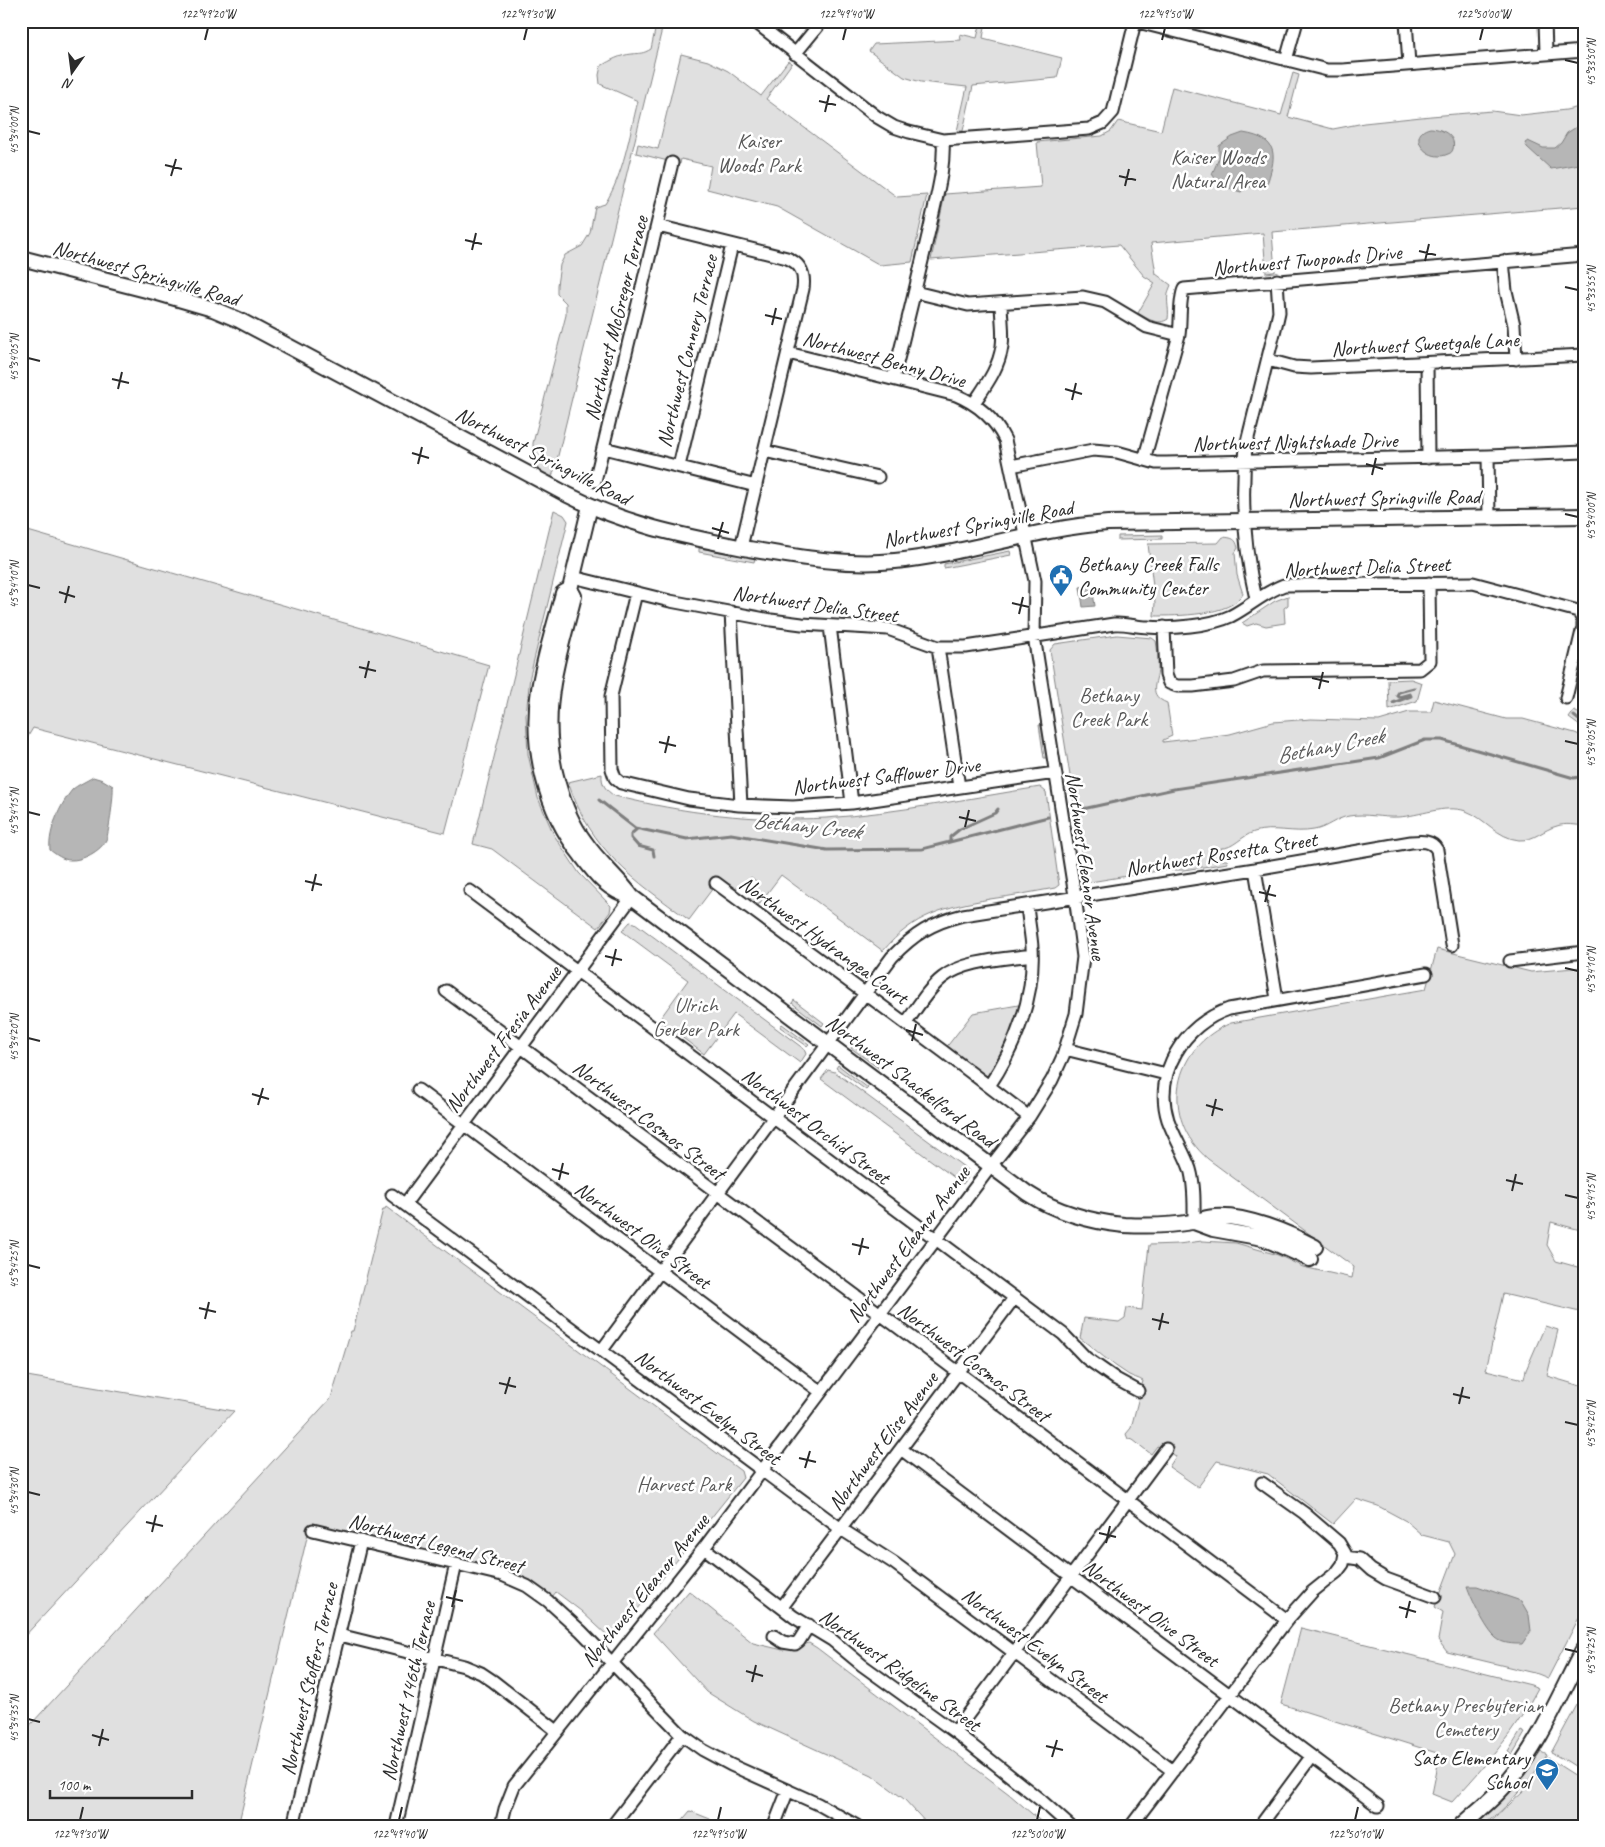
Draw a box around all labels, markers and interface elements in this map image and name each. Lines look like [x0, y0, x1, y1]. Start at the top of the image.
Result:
text: 122°49'20"W [181, 6, 237, 22]
text: 122°49'30"W [500, 6, 556, 22]
text: 122°49'40"W [819, 6, 875, 22]
text: 122°49'50"W [1138, 6, 1194, 22]
text: 122°50'00"W [1456, 6, 1512, 22]
text: 45°33'50"N [1583, 38, 1599, 87]
north arrow [48, 48, 98, 98]
text: N [60, 74, 75, 93]
text: 45°34'00"N [6, 106, 22, 155]
park label: Kaiser Woods Park [717, 128, 803, 178]
park label: Kaiser Woods Natural Area [1171, 144, 1267, 194]
street label: Northwest McGregor Terrace [578, 212, 654, 423]
street label: Northwest Springville Road [50, 234, 246, 313]
street label: Northwest Twoponds Drive [1211, 239, 1404, 281]
street label: Northwest Connery Terrace [651, 250, 724, 450]
text: 45°33'55"N [1583, 265, 1599, 314]
street label: Northwest Benny Drive [800, 325, 969, 394]
street label: Northwest Sweetgale Lane [1331, 326, 1521, 362]
text: 45°34'05"N [6, 333, 22, 382]
street label: Northwest Springville Road [451, 401, 638, 513]
street label: Northwest Nightshade Drive [1192, 427, 1400, 457]
street label: Northwest Springville Road [1288, 483, 1484, 513]
text: 45°34'00"N [1583, 492, 1599, 541]
street label: Northwest Springville Road [881, 494, 1079, 554]
place label: Bethany Creek Falls Community Center [1078, 551, 1220, 601]
street label: Northwest Delia Street [1284, 551, 1453, 583]
text: 45°34'10"N [6, 560, 22, 609]
public building icon: Bethany Creek Falls Community Center [1048, 563, 1074, 597]
street label: Northwest Delia Street [731, 580, 901, 629]
park label: Bethany Creek Park [1071, 682, 1150, 732]
text: 45°34'05"N [1583, 719, 1599, 768]
water label: Bethany Creek [1274, 721, 1390, 770]
street label: Northwest Safflower Drive [791, 751, 983, 800]
street label: Northwest Eleanor Avenue [1060, 770, 1112, 963]
text: 45°34'15"N [6, 787, 22, 836]
water label: Bethany Creek [752, 806, 866, 846]
street label: Northwest Rossetta Street [1124, 826, 1320, 882]
street label: Northwest Hydrangea Court [735, 870, 915, 1011]
text: 45°34'10"N [1583, 946, 1599, 995]
street label: Northwest Fresia Avenue [439, 959, 567, 1118]
park label: Ulrich Gerber Park [653, 992, 740, 1042]
street label: Northwest Shackelford Road [821, 1009, 1004, 1156]
text: 45°34'20"N [6, 1013, 22, 1062]
street label: Northwest Cosmos Street [568, 1054, 733, 1187]
street label: Northwest Orchid Street [737, 1062, 897, 1191]
street label: Northwest Eleanor Avenue [841, 1160, 976, 1327]
text: 45°34'15"N [1583, 1173, 1599, 1222]
street label: Northwest Olive Street [570, 1175, 718, 1296]
text: 45°34'25"N [6, 1240, 22, 1289]
street label: Northwest Cosmos Street [893, 1296, 1058, 1429]
street label: Northwest Evelyn Street [630, 1344, 788, 1472]
street label: Northwest Elise Avenue [822, 1365, 945, 1515]
text: 45°34'20"N [1583, 1400, 1599, 1449]
text: 45°34'30"N [6, 1467, 22, 1516]
park label: Harvest Park [637, 1471, 732, 1497]
street label: Northwest Legend Street [346, 1507, 529, 1580]
street label: Northwest Eleanor Avenue [575, 1507, 715, 1672]
street label: Northwest Olive Street [1078, 1553, 1226, 1674]
street label: Northwest Stoffers Terrace [274, 1578, 344, 1778]
street label: Northwest Evelyn Street [957, 1582, 1115, 1710]
street label: Northwest 146th Terrace [375, 1598, 442, 1783]
street label: Northwest Ridgeline Street [814, 1603, 987, 1738]
text: 45°34'25"N [1583, 1627, 1599, 1676]
park label: Bethany Presbyterian Cemetery [1388, 1692, 1544, 1742]
text: 45°34'35"N [6, 1694, 22, 1743]
place label: Sato Elementary School [1412, 1745, 1533, 1795]
school or university icon: Sato Elementary School [1534, 1757, 1560, 1791]
scale bar [50, 1767, 192, 1799]
text: 100 m [58, 1776, 92, 1795]
text: 122°49'30"W [53, 1826, 109, 1842]
text: 122°49'40"W [372, 1826, 428, 1842]
text: 122°49'50"W [691, 1826, 747, 1842]
text: 122°50'00"W [1010, 1826, 1066, 1842]
text: 122°50'10"W [1328, 1826, 1384, 1842]

